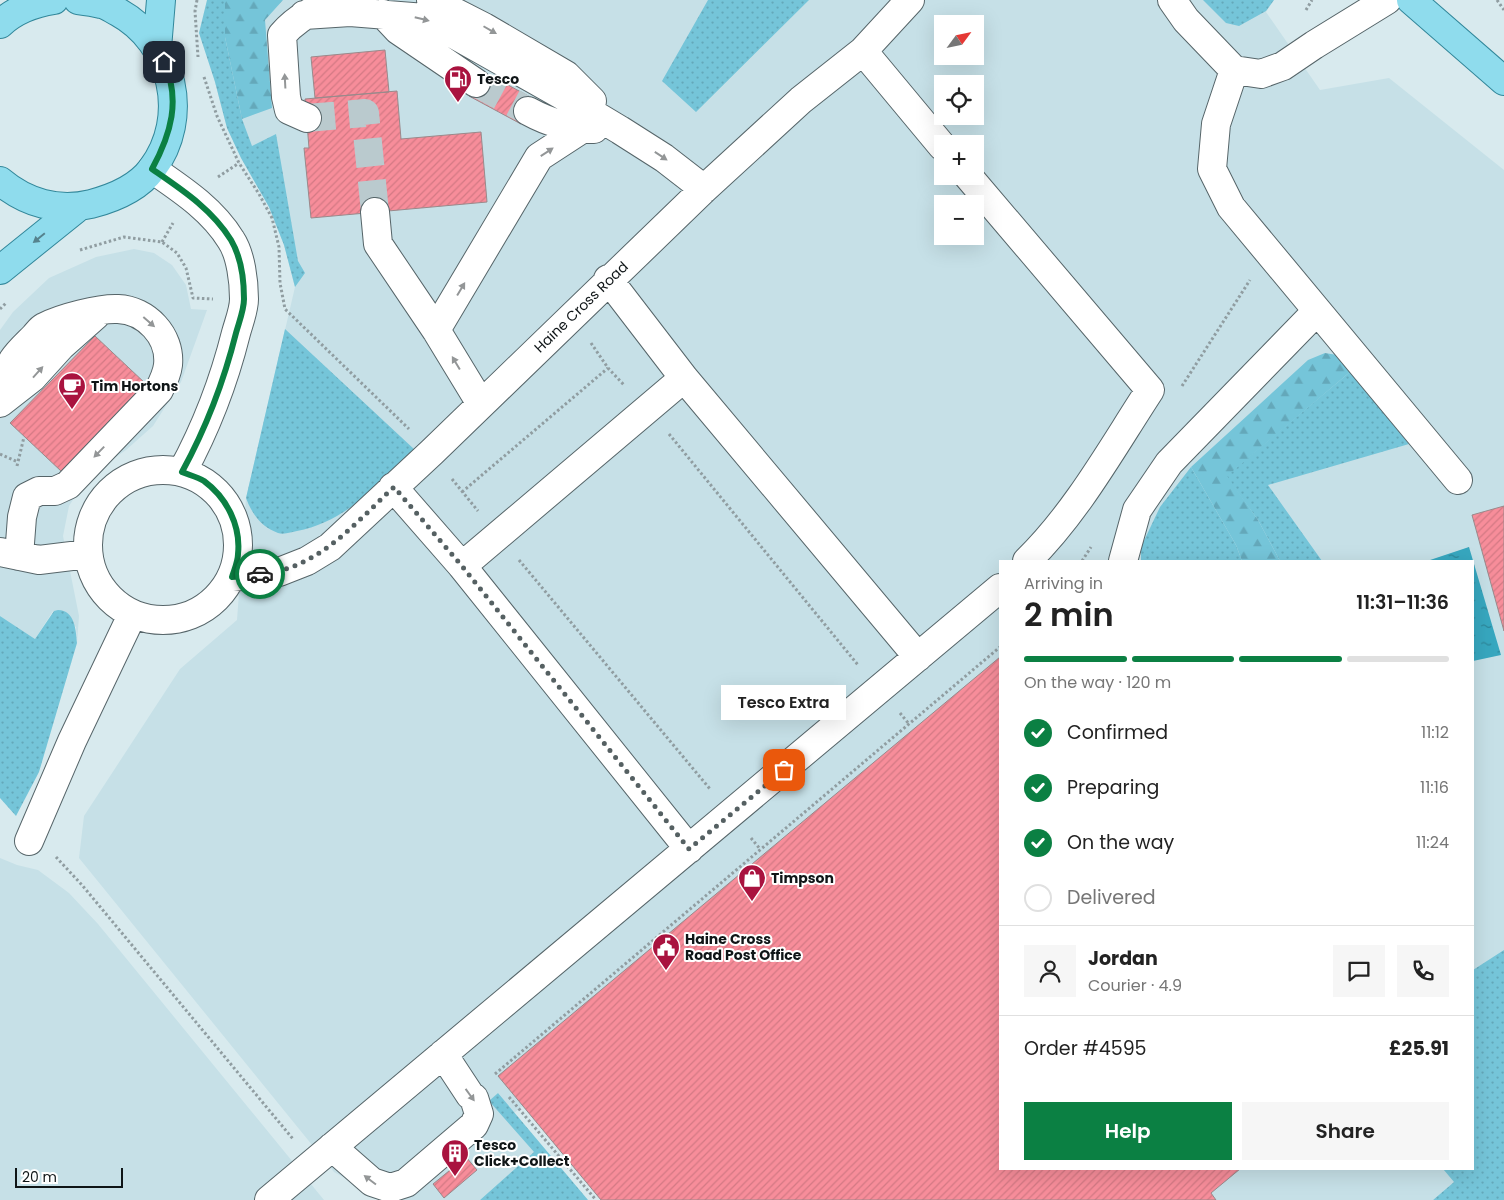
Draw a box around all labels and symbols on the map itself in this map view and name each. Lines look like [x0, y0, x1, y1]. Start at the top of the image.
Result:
one-way arrow [414, 15, 429, 23]
north arrow [934, 15, 984, 65]
one-way arrow [483, 26, 496, 35]
pin [143, 41, 185, 83]
fuel station icon: Tesco [443, 64, 473, 103]
place label: Tesco [477, 69, 519, 89]
one-way arrow [280, 73, 288, 89]
one-way arrow [540, 147, 554, 157]
one-way arrow [654, 151, 668, 161]
one-way arrow [33, 233, 46, 244]
street label: Haine Cross Road [530, 257, 632, 357]
one-way arrow [456, 282, 465, 295]
one-way arrow [142, 316, 155, 327]
one-way arrow [451, 356, 460, 369]
one-way arrow [32, 365, 43, 378]
cafe icon: Tim Hortons [57, 371, 87, 410]
place label: Tim Hortons [91, 376, 178, 396]
one-way arrow [93, 446, 105, 458]
courier [235, 549, 285, 599]
callout: Tesco Extra [722, 685, 846, 720]
pin [763, 749, 805, 791]
shop icon: Timpson [737, 863, 767, 902]
place label: Timpson [771, 868, 834, 888]
place label: Haine Cross Road Post Office [685, 929, 802, 965]
public building icon: Haine Cross Road Post Office [651, 932, 681, 971]
one-way arrow [465, 1088, 475, 1101]
place label: Tesco Click+Collect [474, 1135, 570, 1171]
building icon: Tesco Click+Collect [440, 1138, 470, 1177]
scale bar [15, 1165, 122, 1188]
one-way arrow [364, 1174, 377, 1185]

